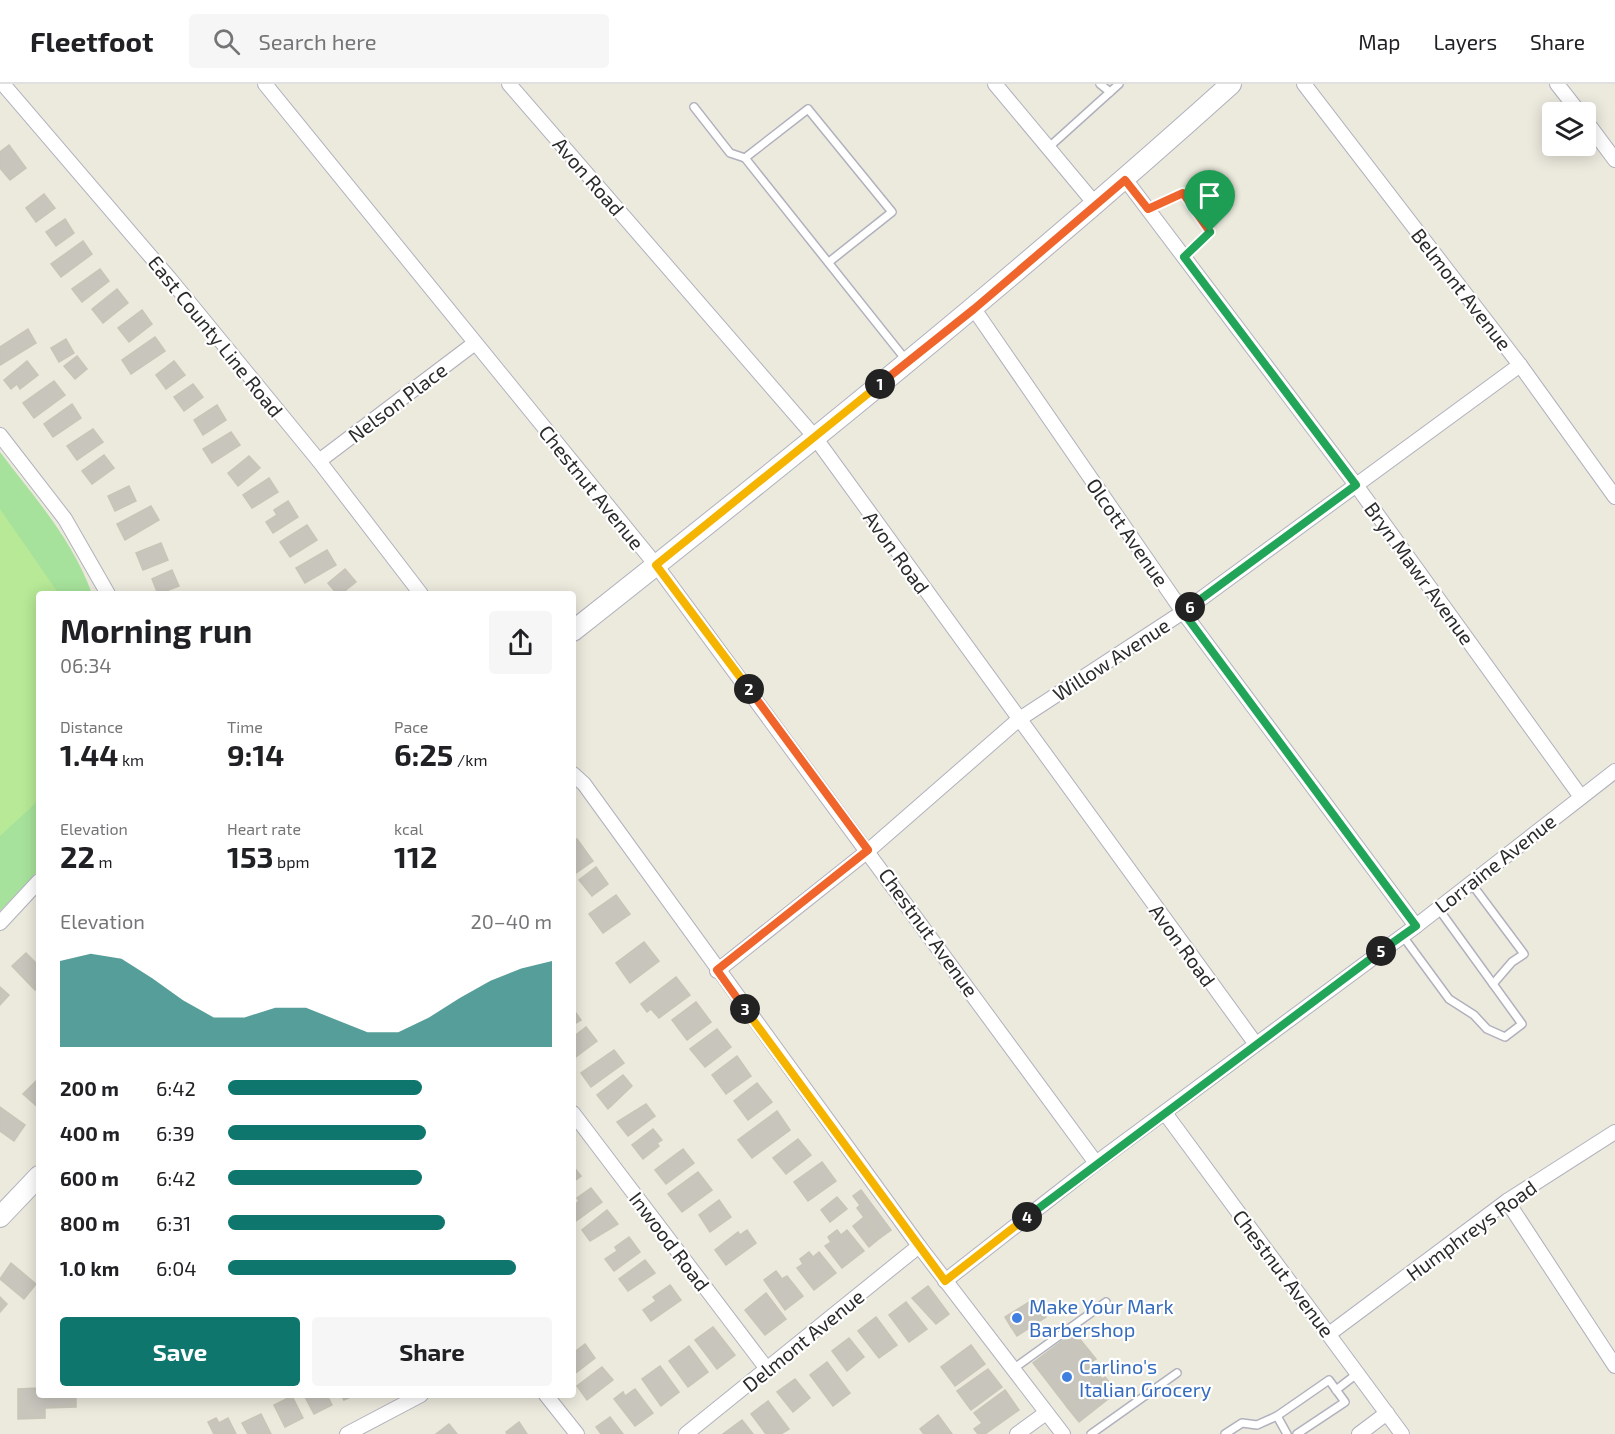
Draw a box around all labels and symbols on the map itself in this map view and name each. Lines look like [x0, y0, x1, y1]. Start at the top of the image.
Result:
street label: Avon Road [548, 132, 630, 220]
pin [1184, 170, 1235, 232]
street label: Belmont Avenue [1407, 223, 1517, 355]
street label: East County Line Road [144, 251, 288, 421]
street label: Nelson Place [343, 357, 451, 447]
pin: 1 [865, 369, 895, 399]
street label: Chestnut Avenue [534, 420, 650, 554]
street label: Olcott Avenue [1082, 473, 1174, 591]
street label: Bryn Mawr Avenue [1360, 497, 1480, 649]
street label: Avon Road [859, 506, 935, 598]
pin: 6 [1175, 592, 1205, 622]
street label: Willow Avenue [1048, 612, 1174, 706]
pin: 2 [734, 674, 764, 704]
street label: Lorraine Avenue [1430, 808, 1560, 918]
street label: Chestnut Avenue [874, 863, 984, 1001]
street label: Avon Road [1145, 899, 1221, 991]
pin: 5 [1366, 936, 1396, 966]
pin: 3 [730, 994, 760, 1024]
street label: Humphreys Road [1401, 1175, 1541, 1285]
street label: Inwood Road [625, 1187, 715, 1295]
pin: 4 [1012, 1202, 1042, 1232]
street label: Chestnut Avenue [1228, 1205, 1340, 1341]
street label: Delmont Avenue [738, 1284, 868, 1396]
place label: Make Your Mark Barbershop [1029, 1294, 1174, 1341]
marker: Make Your Mark Barbershop [1010, 1311, 1024, 1325]
place label: Carlino's Italian Grocery [1079, 1354, 1212, 1401]
marker: Carlino's Italian Grocery [1060, 1370, 1074, 1384]

